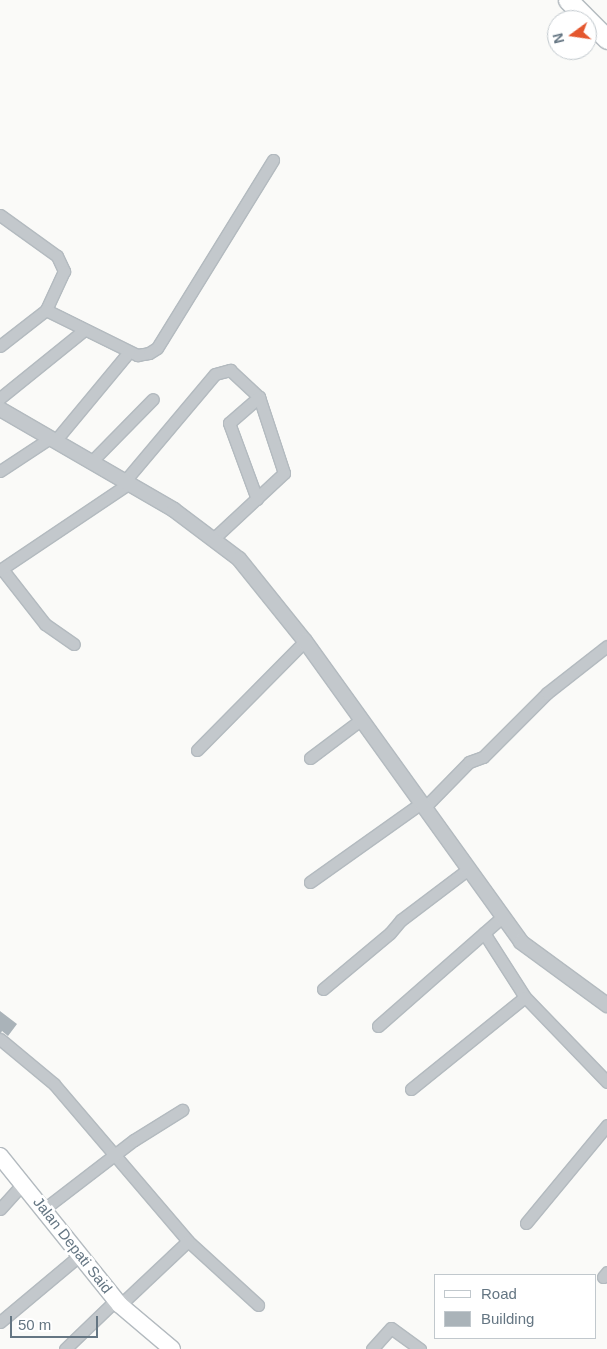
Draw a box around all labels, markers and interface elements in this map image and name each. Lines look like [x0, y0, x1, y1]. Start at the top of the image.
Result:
north arrow [547, 10, 597, 60]
text: N [549, 32, 567, 45]
street label: Jalan Depati Said [30, 1193, 116, 1297]
legend [434, 1274, 597, 1339]
text: Road [481, 1285, 517, 1302]
scale bar [12, 1306, 100, 1338]
text: Building [481, 1310, 534, 1327]
text: 50 m [18, 1316, 51, 1333]

